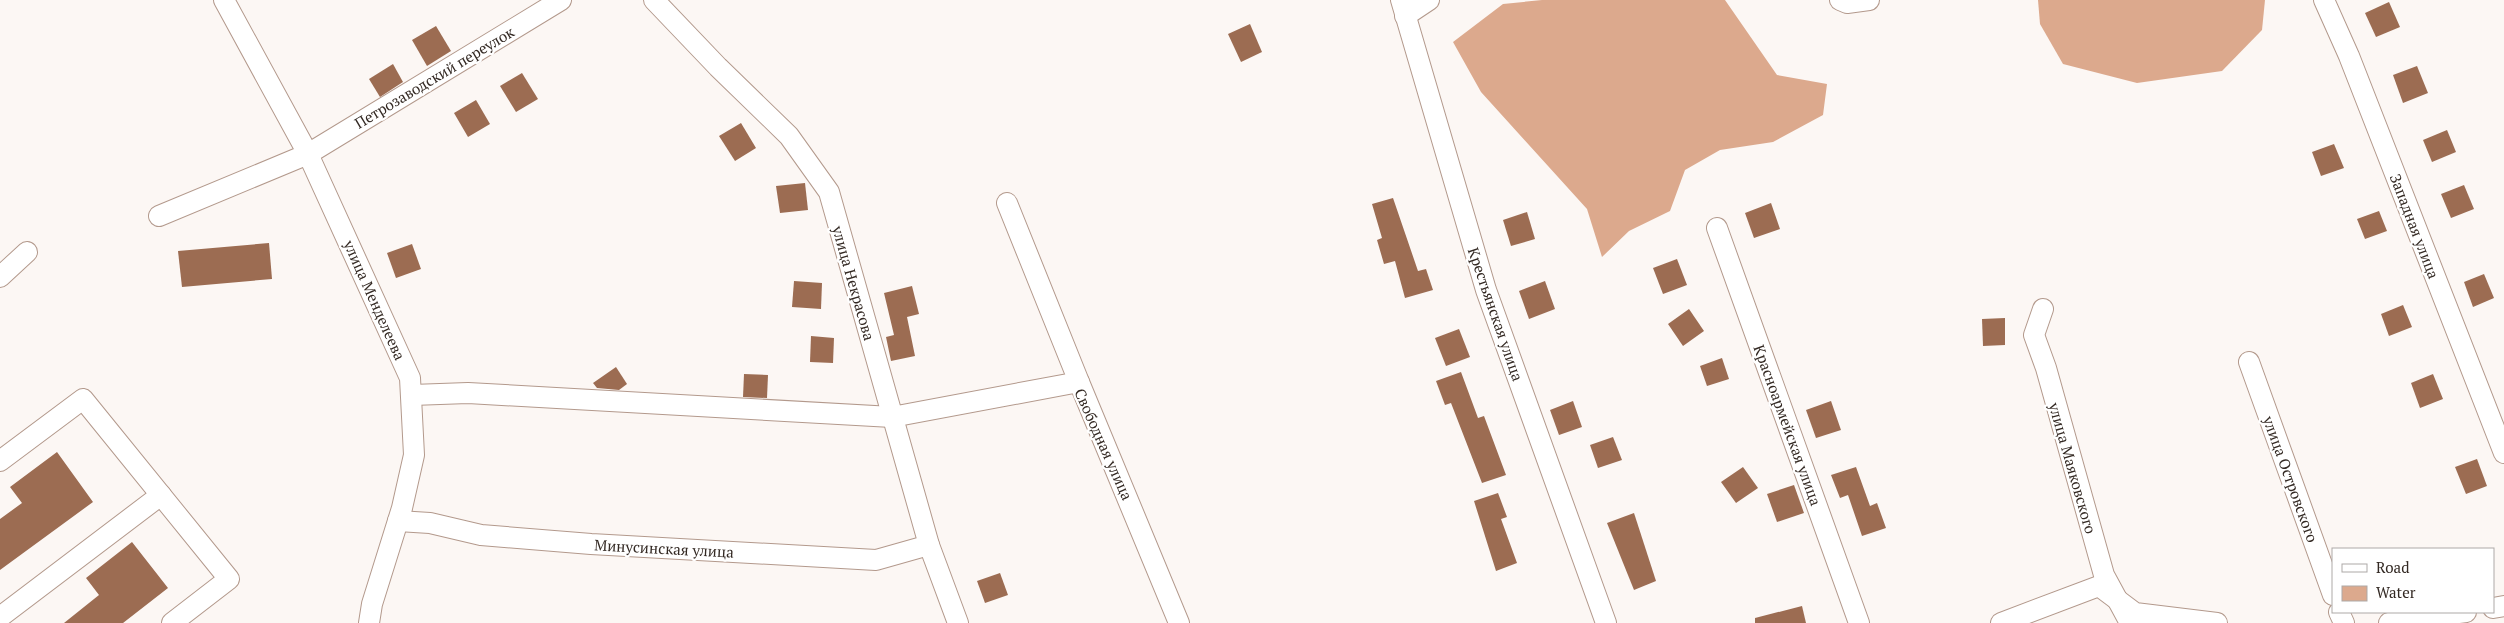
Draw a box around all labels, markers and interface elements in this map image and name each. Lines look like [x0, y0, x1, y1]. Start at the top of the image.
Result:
street label: Петрозаводский переулок [350, 21, 518, 133]
street label: Западная улица [2386, 171, 2444, 282]
street label: улица Некрасова [828, 222, 880, 343]
street label: улица Менделеева [339, 236, 411, 364]
street label: Крестьянская улица [1464, 245, 1528, 384]
street label: Красноармейская улица [1750, 342, 1827, 509]
street label: Свободная улица [1070, 385, 1138, 503]
street label: улица Маяковского [2044, 399, 2101, 536]
street label: улица Островского [2259, 412, 2323, 545]
street label: Минусинская улица [594, 534, 735, 562]
legend [2332, 548, 2494, 613]
text: Road [2376, 557, 2409, 577]
text: Water [2376, 582, 2416, 602]

